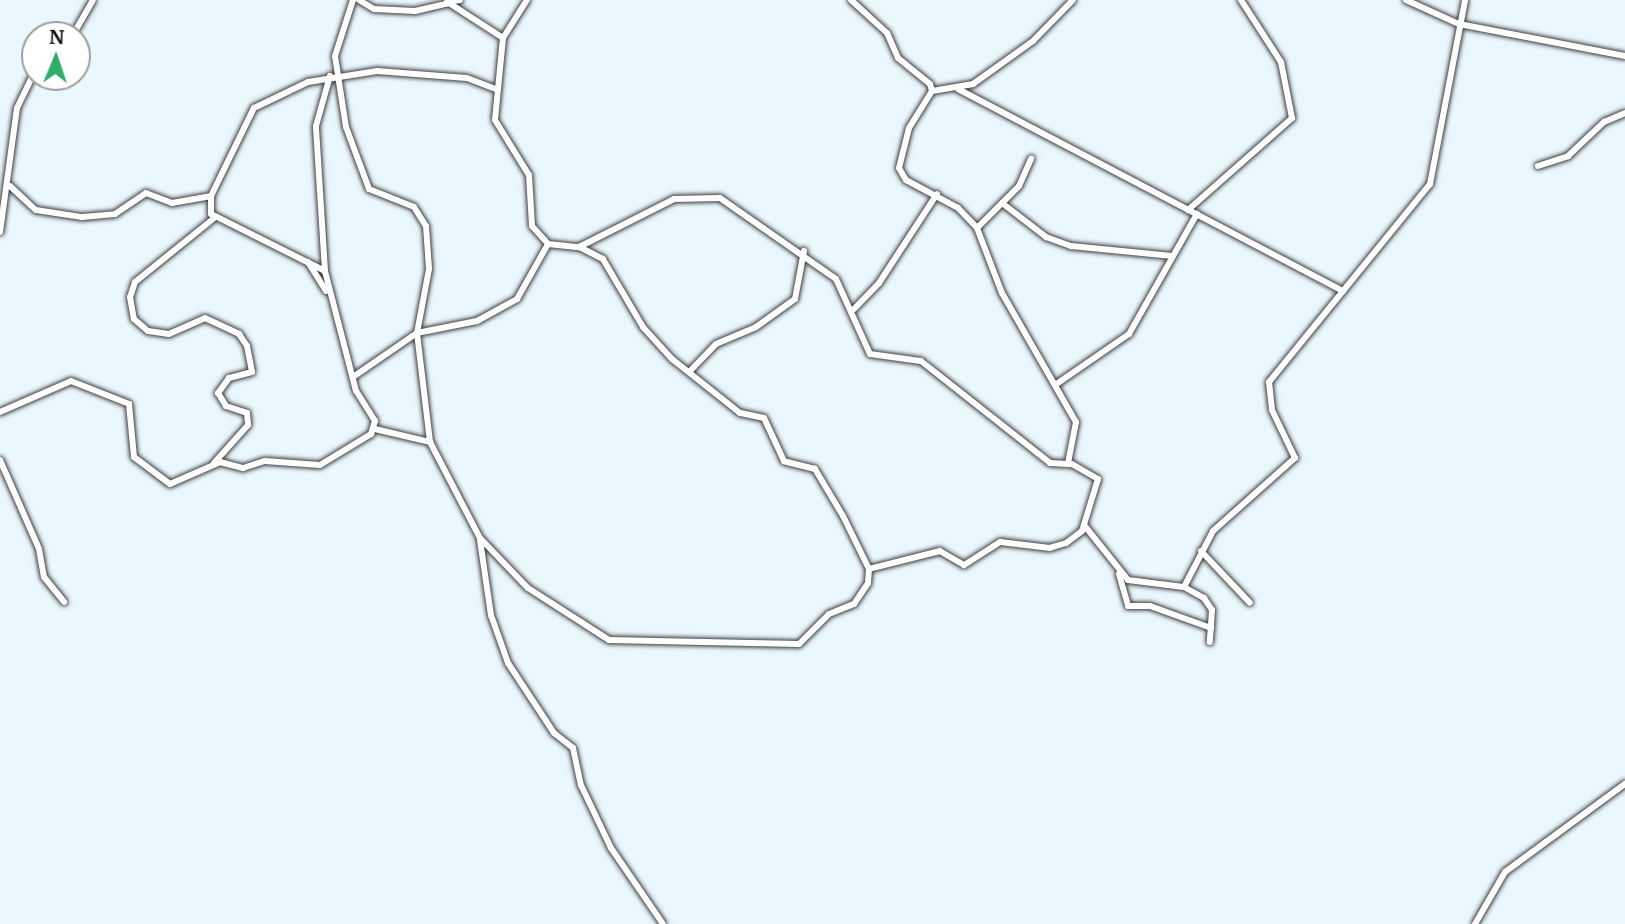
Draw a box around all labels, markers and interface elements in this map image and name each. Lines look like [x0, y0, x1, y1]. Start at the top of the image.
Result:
north arrow [21, 21, 91, 91]
text: N [49, 25, 65, 49]

